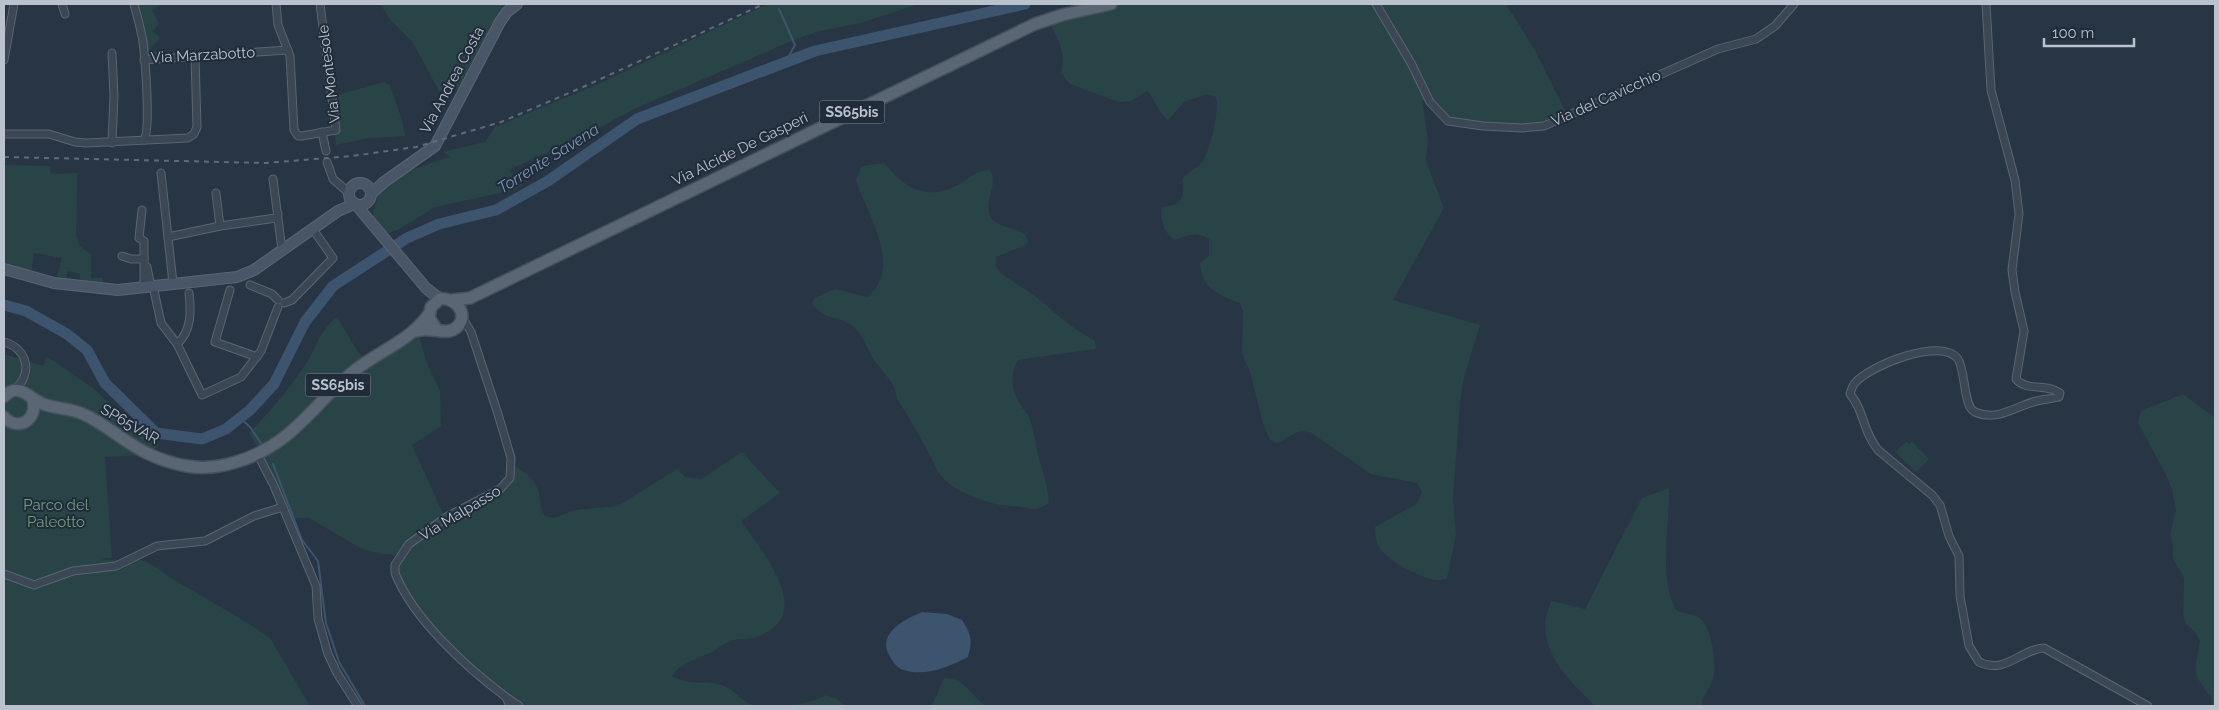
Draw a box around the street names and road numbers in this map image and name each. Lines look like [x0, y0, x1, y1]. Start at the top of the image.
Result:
street label: Via Andrea Costa [416, 23, 488, 137]
street label: Via Montesole [314, 24, 344, 124]
street label: Via Marzabotto [150, 43, 256, 67]
street label: Via del Cavicchio [1548, 66, 1664, 130]
road number: SS65bis [820, 100, 884, 124]
street label: Via Alcide De Gasperi [669, 108, 811, 190]
road number: SS65bis [306, 374, 370, 396]
street label: SP65VAR [98, 400, 163, 448]
street label: Via Malpasso [416, 482, 504, 544]

